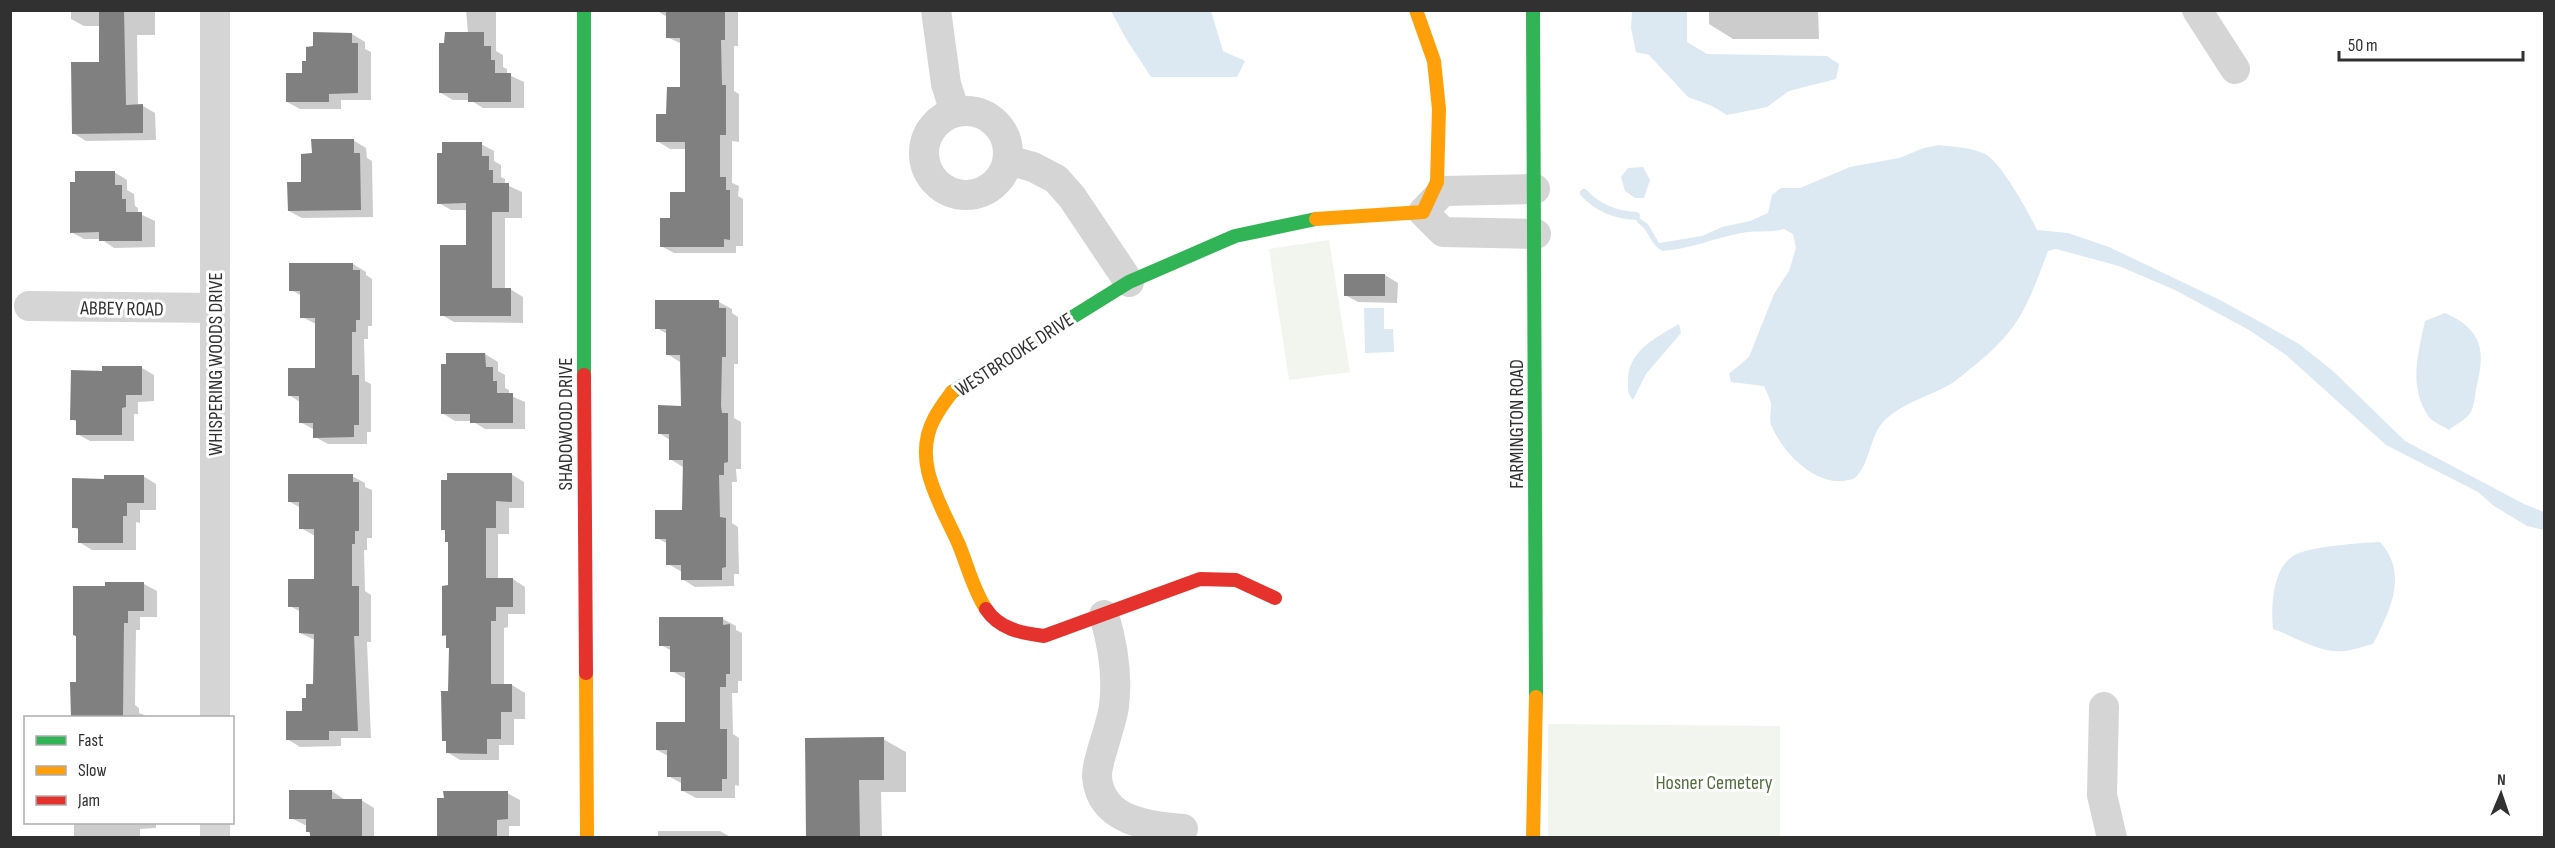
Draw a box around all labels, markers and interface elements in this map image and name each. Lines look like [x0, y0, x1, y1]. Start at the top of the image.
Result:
scale bar [2339, 24, 2524, 62]
text: 50 m [2348, 35, 2378, 56]
street label: WHISPERING WOODS DRIVE [204, 272, 228, 456]
street label: ABBEY ROAD [79, 296, 164, 322]
street label: WESTBROOKE DRIVE [951, 308, 1078, 402]
street label: SHADOWOOD DRIVE [554, 358, 578, 490]
street label: FARMINGTON ROAD [1505, 359, 1529, 489]
legend [24, 716, 234, 824]
text: Fast [78, 730, 104, 751]
text: Slow [78, 760, 107, 781]
north arrow [2471, 764, 2531, 824]
park label: Hosner Cemetery [1655, 771, 1773, 795]
text: N [2497, 771, 2506, 790]
text: Jam [77, 790, 100, 811]

